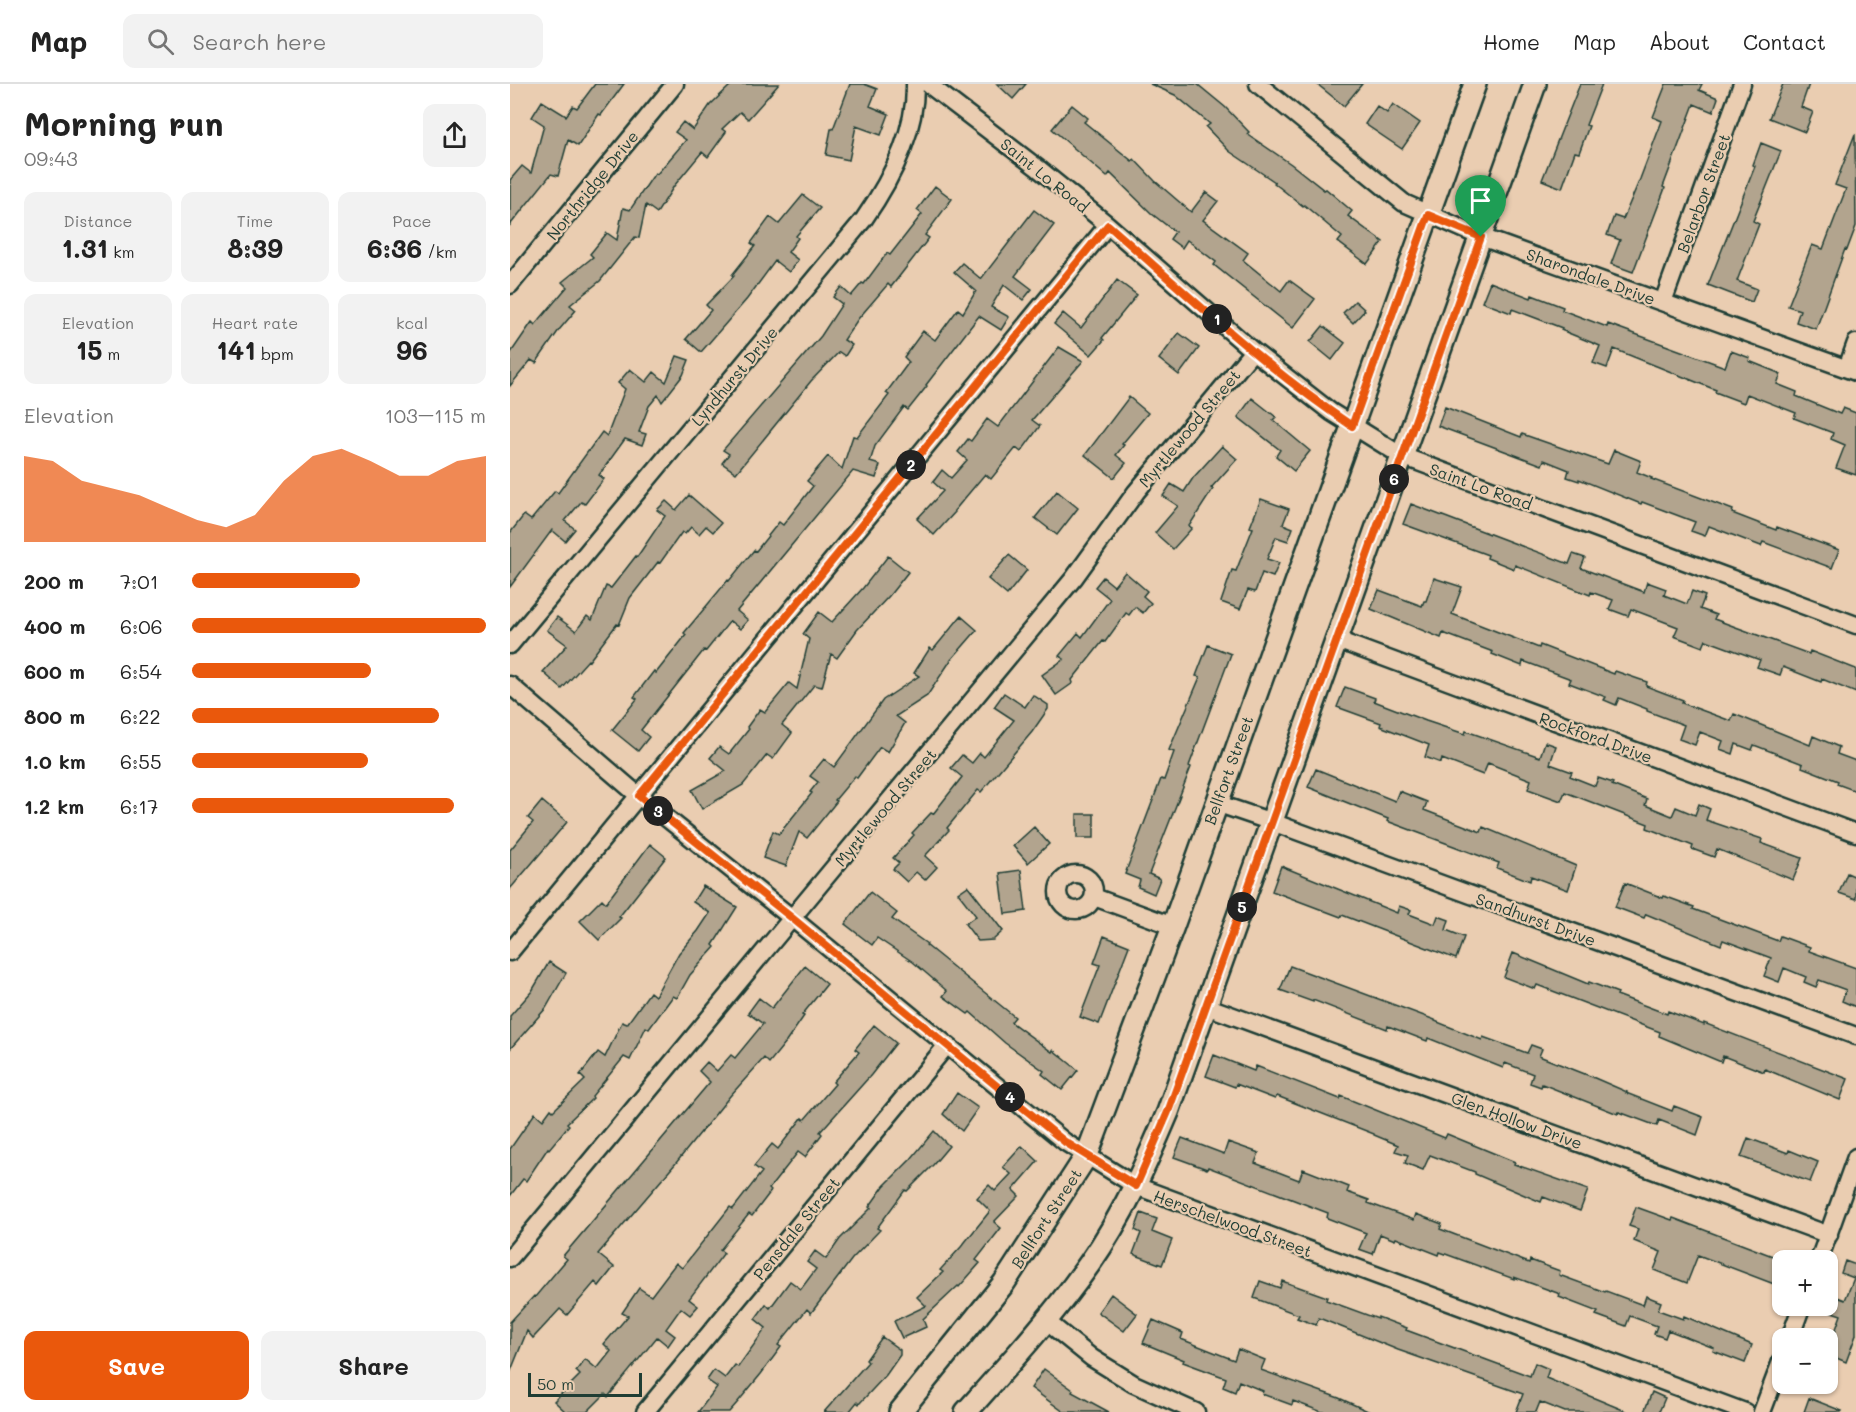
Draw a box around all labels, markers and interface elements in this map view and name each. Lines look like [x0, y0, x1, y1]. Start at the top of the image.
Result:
search box [123, 14, 543, 68]
text: Map [30, 23, 87, 59]
icon: search [144, 25, 177, 58]
text: Search here [192, 27, 326, 56]
text: Home [1483, 28, 1540, 55]
text: Map [1573, 28, 1616, 55]
text: About [1649, 28, 1710, 55]
text: Contact [1743, 28, 1826, 55]
text: Morning run [24, 101, 224, 144]
button: share [423, 104, 486, 167]
street label: Northridge Drive [541, 126, 643, 244]
street label: Belarbor Street [1672, 130, 1734, 256]
street label: Saint Lo Road [997, 133, 1093, 217]
text: 09:43 [24, 145, 78, 171]
pin [1455, 175, 1506, 237]
icon: arrive [1464, 184, 1497, 217]
text: Distance [64, 210, 132, 231]
text: Time [237, 210, 273, 231]
text: Pace [392, 210, 432, 231]
text: 1.31 [61, 231, 108, 265]
text: 8:39 [227, 231, 283, 265]
text: 6:36 [367, 231, 422, 265]
text: km [108, 241, 135, 262]
text: /km [422, 241, 457, 262]
street label: Sharondale Drive [1524, 243, 1658, 309]
pin: 1 [1202, 304, 1232, 334]
text: 1 [1213, 308, 1221, 329]
text: Elevation [62, 312, 134, 333]
text: Heart rate [212, 312, 298, 333]
text: kcal [396, 312, 428, 333]
street label: Lyndhurst Drive [686, 322, 782, 430]
text: 15 [76, 333, 102, 367]
text: 141 [216, 333, 256, 367]
text: 96 [396, 333, 428, 367]
text: m [102, 343, 120, 364]
text: bpm [256, 343, 294, 364]
street label: Myrtlewood Street [1133, 365, 1245, 491]
text: Elevation [24, 402, 114, 428]
text: 103–115 m [385, 402, 486, 428]
pin: 2 [896, 450, 926, 480]
text: 2 [907, 454, 915, 475]
street label: Saint Lo Road [1427, 458, 1535, 514]
pin: 6 [1379, 464, 1409, 494]
text: 6 [1389, 468, 1399, 489]
text: 200 m [24, 568, 84, 594]
text: 7:01 [120, 568, 159, 594]
text: 400 m [24, 613, 85, 639]
text: 6:06 [120, 613, 163, 639]
text: 600 m [24, 658, 85, 684]
text: 6:54 [120, 658, 162, 684]
text: 800 m [24, 703, 85, 729]
text: 6:22 [120, 703, 161, 729]
street label: Rockford Drive [1537, 707, 1655, 767]
street label: Bellfort Street [1199, 713, 1257, 827]
street label: Myrtlewood Street [829, 744, 941, 870]
text: 1.0 km [24, 748, 86, 774]
text: 6:55 [120, 748, 162, 774]
text: 1.2 km [24, 793, 84, 819]
text: 6:17 [120, 793, 158, 819]
pin: 3 [643, 796, 673, 826]
text: 3 [653, 800, 663, 821]
street label: Sandhurst Drive [1473, 888, 1599, 950]
pin: 5 [1227, 892, 1257, 922]
text: 5 [1237, 896, 1247, 917]
pin: 4 [995, 1082, 1025, 1112]
text: 4 [1005, 1086, 1015, 1107]
street label: Glen Hollow Drive [1449, 1087, 1585, 1153]
street label: Bellfort Street [1006, 1164, 1086, 1272]
street label: Pensdale Street [748, 1172, 844, 1284]
street label: Herschelwood Street [1151, 1185, 1315, 1261]
map controls [1772, 1250, 1838, 1394]
button: + [1772, 1250, 1838, 1316]
button: − [1772, 1328, 1838, 1394]
button: Save [24, 1331, 249, 1400]
button: Share [261, 1331, 486, 1400]
scale bar [528, 1370, 642, 1398]
text: 50 m [537, 1373, 574, 1394]

